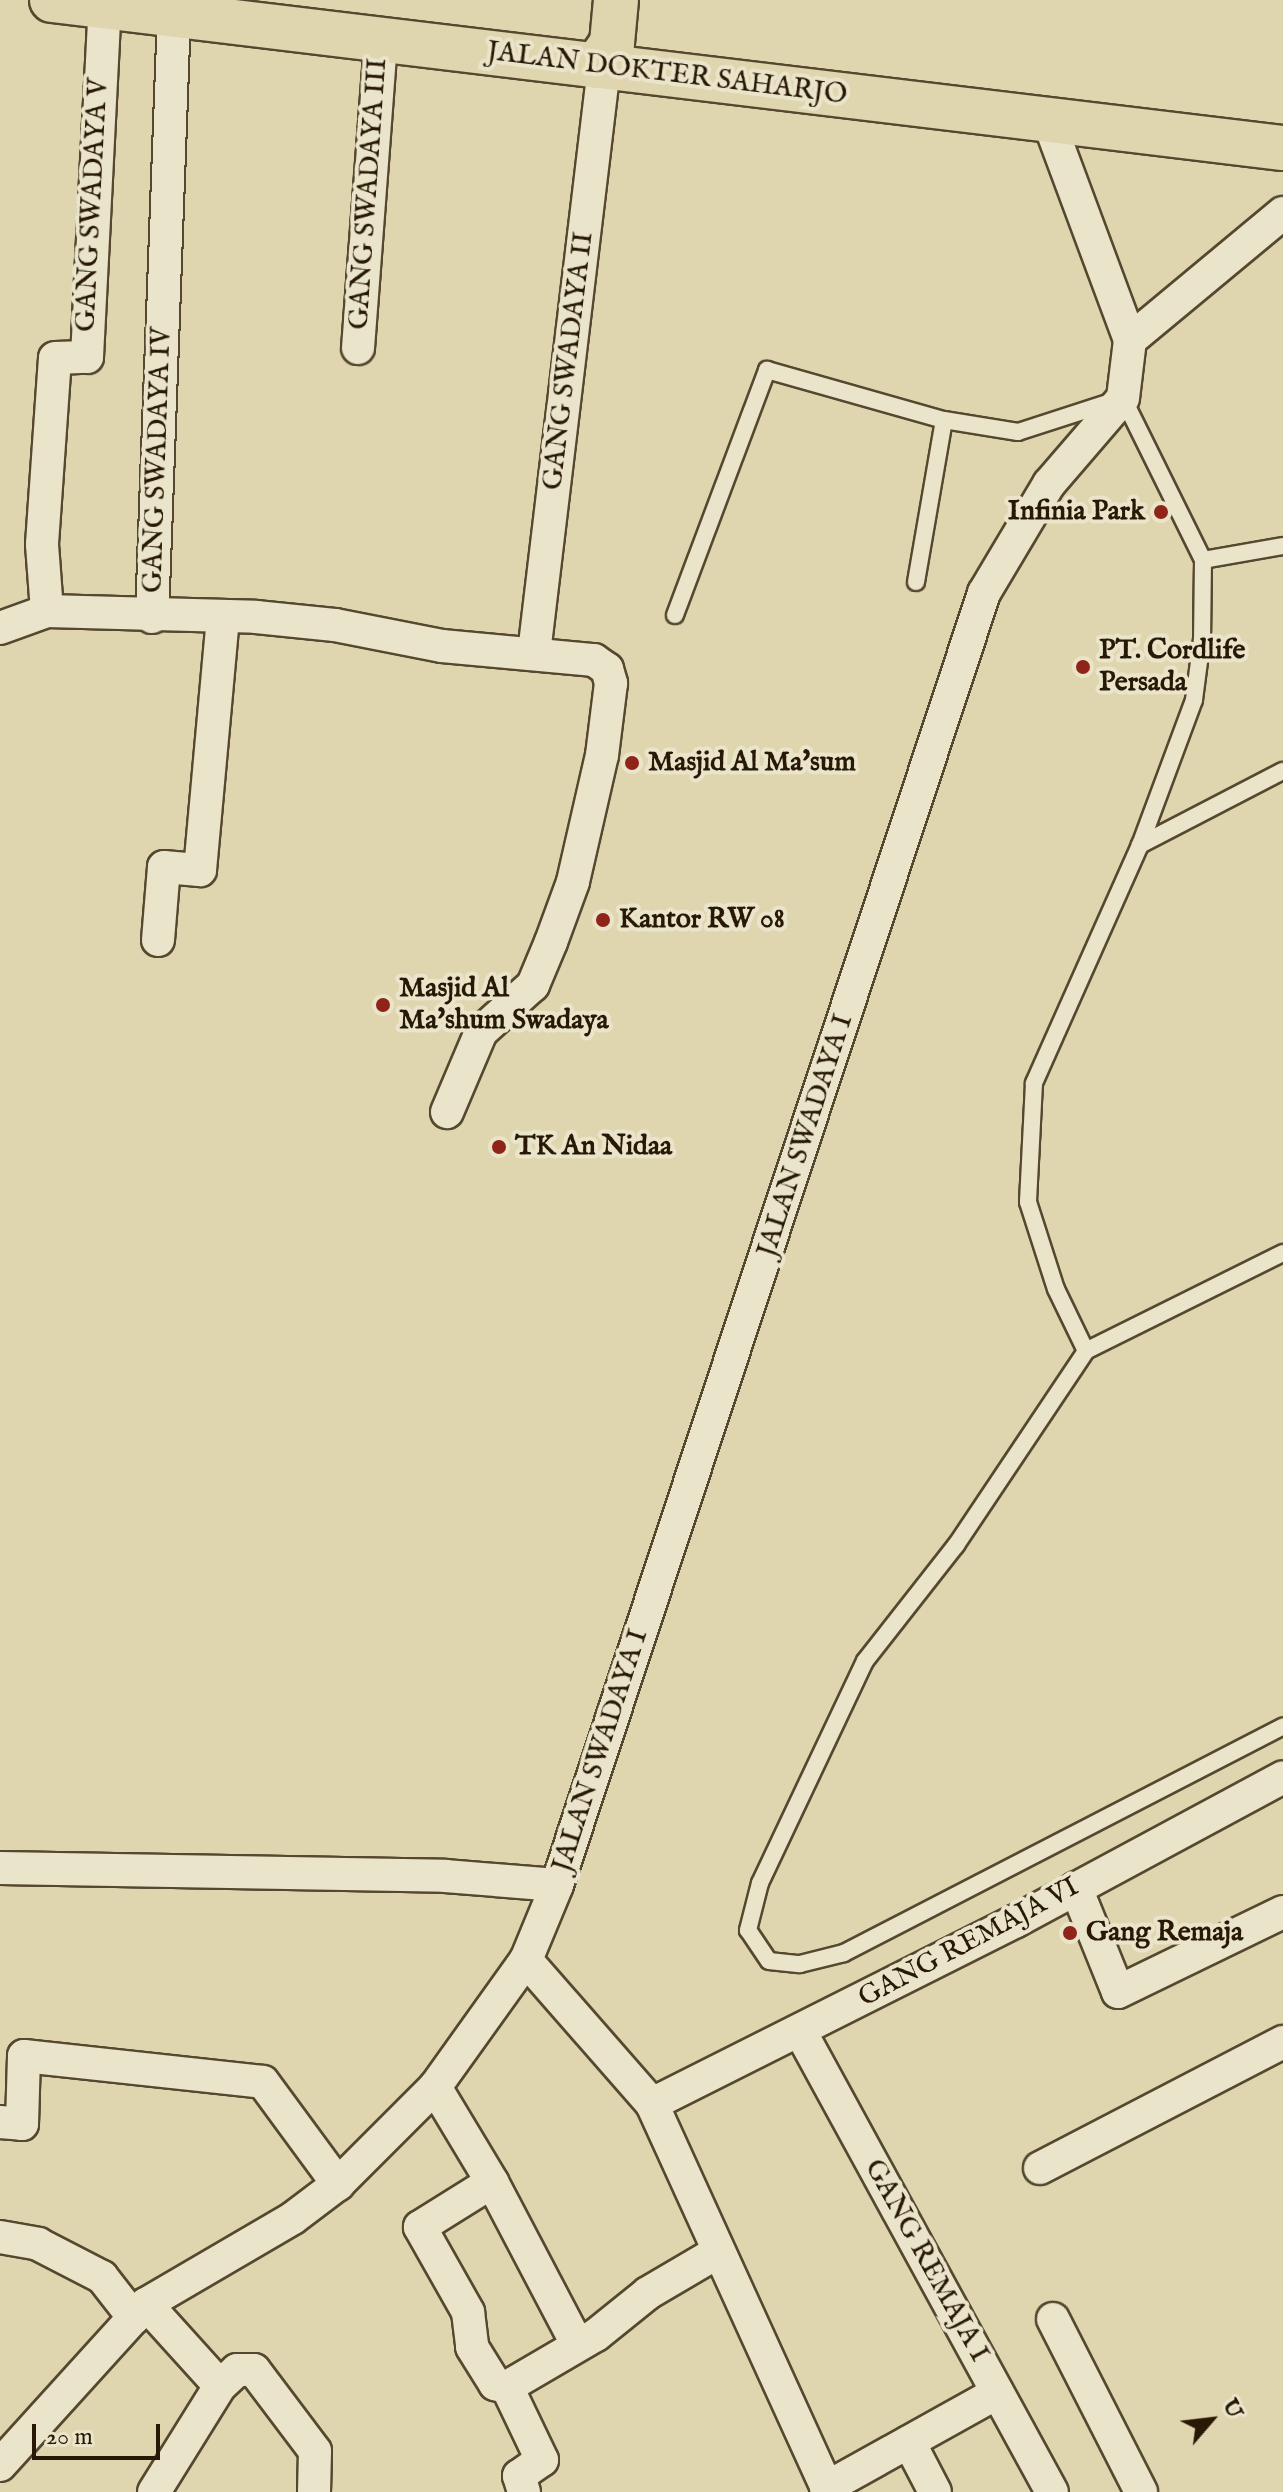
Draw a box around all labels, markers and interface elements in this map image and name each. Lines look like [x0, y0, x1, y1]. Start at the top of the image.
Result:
street label: JALAN DOKTER SAHARJO [485, 35, 849, 113]
street label: GANG SWADAYA III [343, 57, 395, 331]
street label: GANG SWADAYA V [70, 77, 116, 333]
street label: GANG SWADAYA II [536, 230, 602, 492]
street label: GANG SWADAYA IV [137, 326, 179, 594]
place label: Infinia Park [1008, 495, 1145, 529]
marker: Infinia Park [1152, 503, 1170, 521]
place label: PT. Cordlife Persada [1099, 634, 1245, 700]
marker: PT. Cordlife Persada [1074, 658, 1092, 676]
place label: Masjid Al Ma'sum [648, 746, 856, 780]
marker: Masjid Al Ma'sum [623, 754, 641, 772]
place label: Kantor RW 08 [619, 903, 785, 937]
marker: Kantor RW 08 [594, 911, 612, 929]
place label: Masjid Al Ma'shum Swadaya [399, 972, 609, 1038]
marker: Masjid Al Ma'shum Swadaya [374, 996, 392, 1014]
street label: JALAN SWADAYA I [751, 1010, 861, 1262]
place label: TK An Nidaa [515, 1130, 672, 1164]
marker: TK An Nidaa [490, 1138, 508, 1156]
street label: JALAN SWADAYA I [546, 1625, 656, 1877]
street label: GANG REMAJA VI [853, 1871, 1085, 2015]
place label: Gang Remaja [1086, 1916, 1243, 1950]
marker: Gang Remaja [1061, 1924, 1079, 1942]
street label: GANG REMAJA I [856, 2154, 996, 2368]
north arrow [1171, 2380, 1251, 2460]
text: U [1215, 2394, 1249, 2424]
scale bar [36, 2408, 164, 2458]
text: 20 m [46, 2422, 93, 2453]

